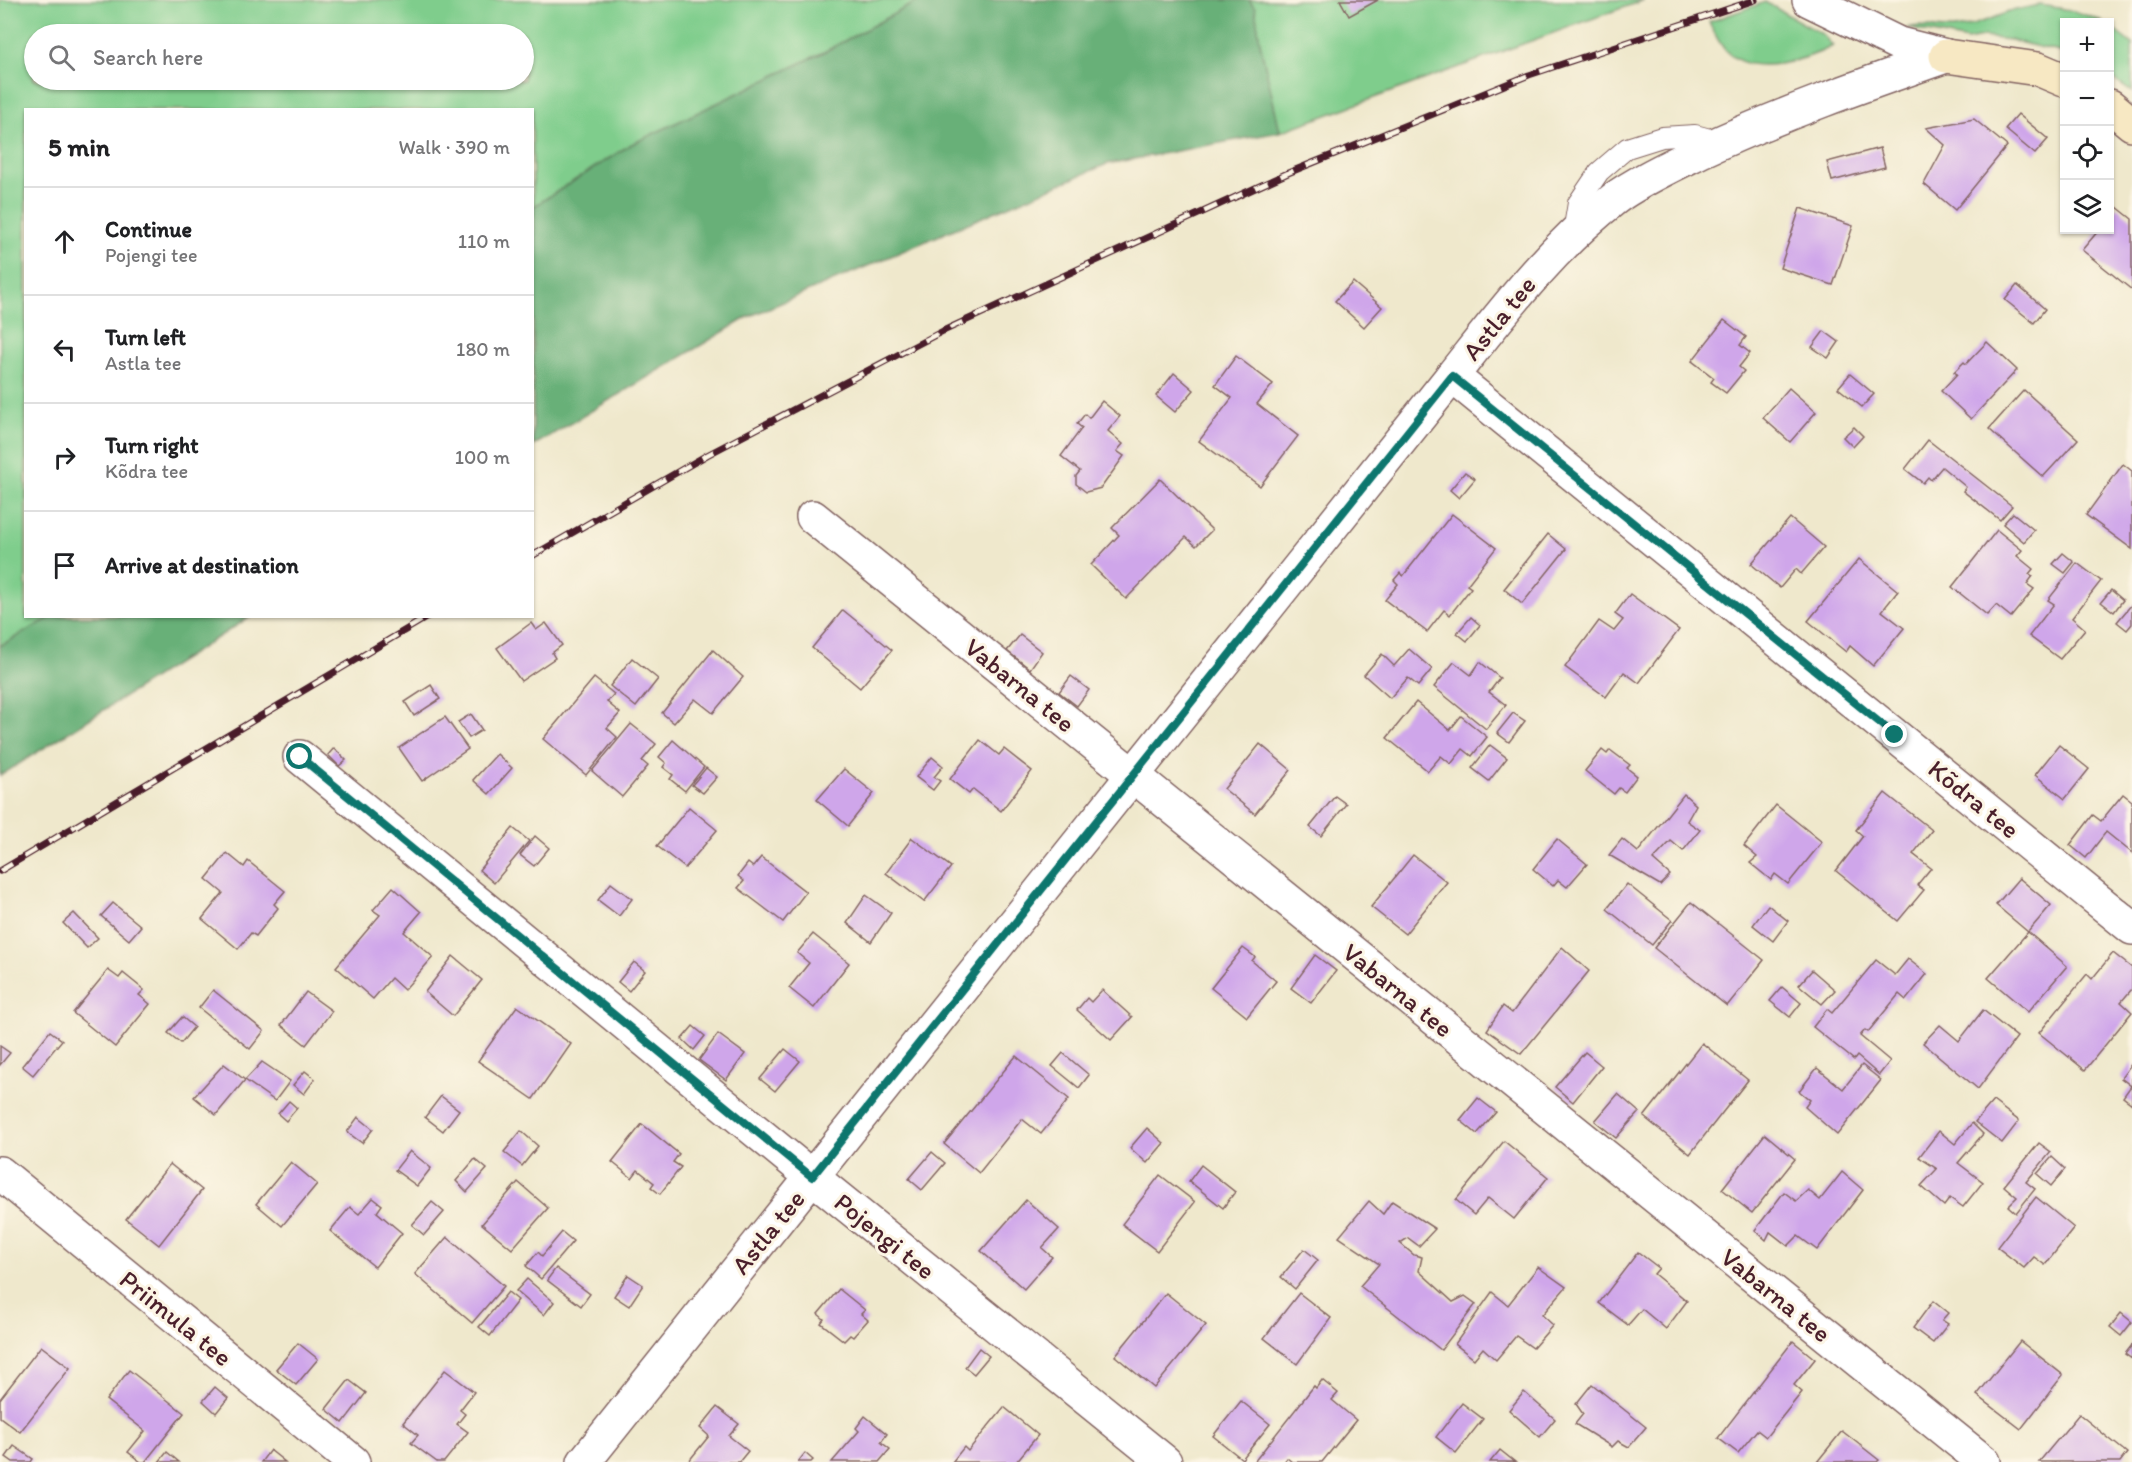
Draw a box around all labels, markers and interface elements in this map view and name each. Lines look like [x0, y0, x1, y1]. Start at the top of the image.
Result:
map controls [2060, 18, 2114, 234]
button: + [2060, 18, 2114, 72]
search box [24, 24, 534, 90]
icon: search [45, 41, 78, 74]
text: Search here [93, 44, 203, 71]
button: − [2060, 72, 2114, 126]
button: locate [2060, 126, 2114, 180]
text: 5 min [48, 131, 110, 163]
text: Walk · 390 m [399, 135, 510, 159]
button: layers [2060, 180, 2114, 234]
text: Continue [105, 216, 192, 243]
icon: ahead [48, 225, 81, 258]
text: 110 m [458, 229, 510, 253]
text: Pojengi tee [105, 243, 198, 267]
street label: Astla tee [1455, 269, 1543, 367]
text: Turn left [105, 324, 186, 351]
icon: left [48, 333, 81, 366]
text: 180 m [456, 337, 510, 361]
text: Astla tee [105, 351, 181, 375]
text: Turn right [105, 432, 199, 459]
icon: right [48, 441, 81, 474]
text: 100 m [455, 445, 510, 469]
text: Kõdra tee [105, 459, 188, 483]
icon: arrive [48, 549, 81, 582]
text: Arrive at destination [105, 552, 299, 579]
street label: Vabarna tee [958, 631, 1082, 739]
route end [1881, 721, 1907, 747]
route start [286, 743, 312, 769]
street label: Kõdra tee [1922, 753, 2026, 845]
street label: Vabarna tee [1336, 936, 1460, 1044]
street label: Astla tee [724, 1183, 812, 1281]
street label: Pojengi tee [828, 1186, 942, 1286]
street label: Vabarna tee [1714, 1241, 1838, 1349]
street label: Priimula tee [113, 1263, 239, 1373]

